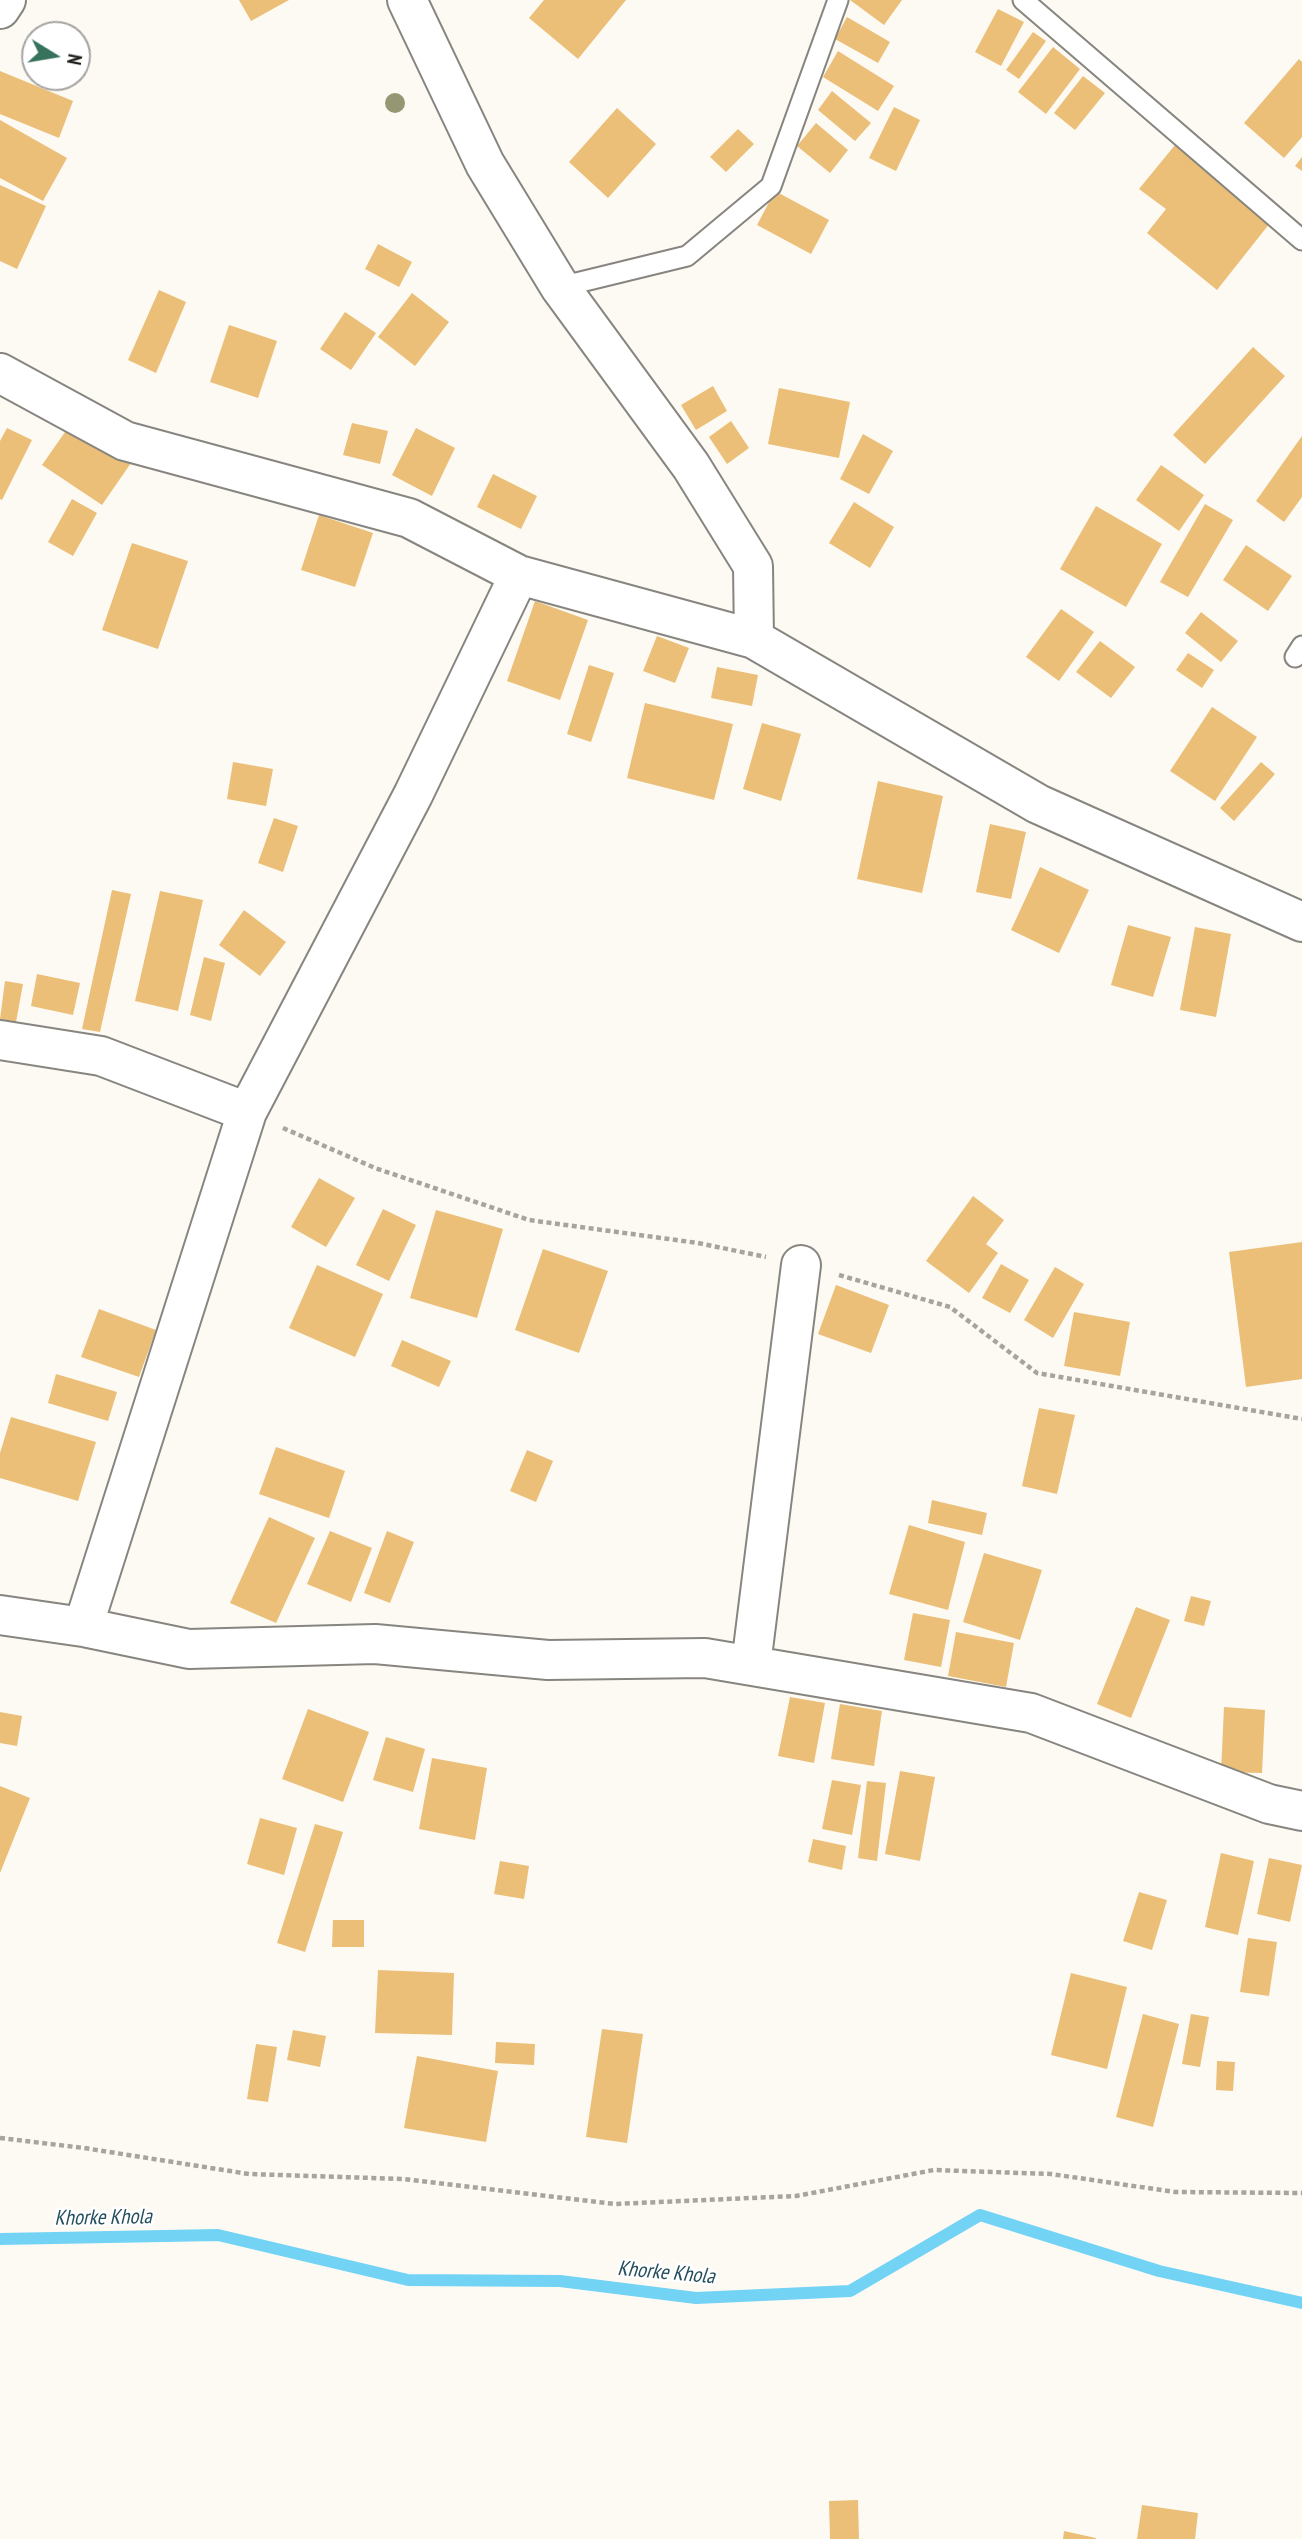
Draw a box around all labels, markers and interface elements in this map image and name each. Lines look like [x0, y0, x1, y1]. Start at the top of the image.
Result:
north arrow [21, 21, 91, 91]
text: N [62, 52, 87, 67]
water label: Khorke Khola [54, 2205, 152, 2231]
water label: Khorke Khola [616, 2256, 716, 2290]

